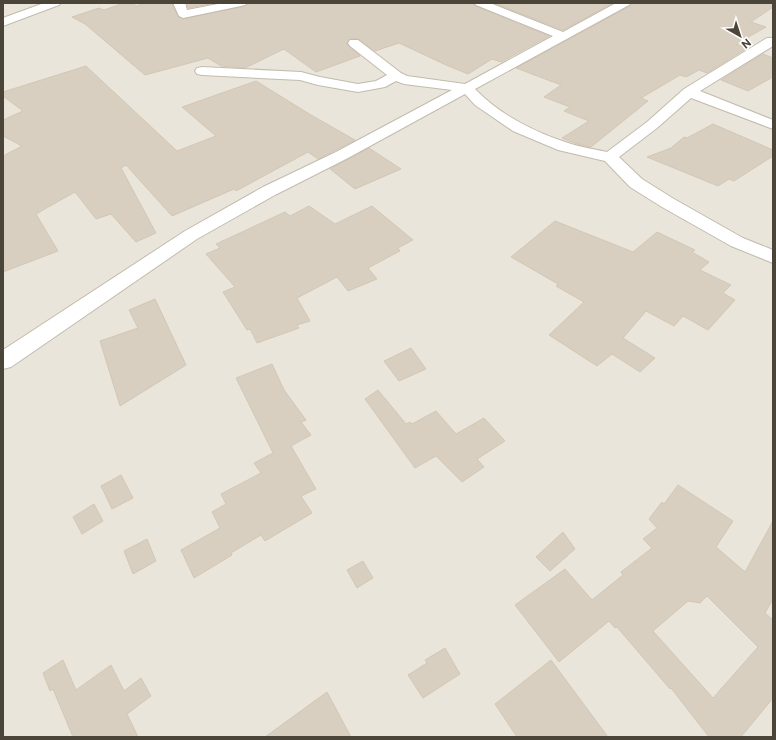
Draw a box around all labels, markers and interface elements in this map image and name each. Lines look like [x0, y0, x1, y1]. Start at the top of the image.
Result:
north arrow [720, 16, 760, 56]
text: N [739, 37, 754, 52]

